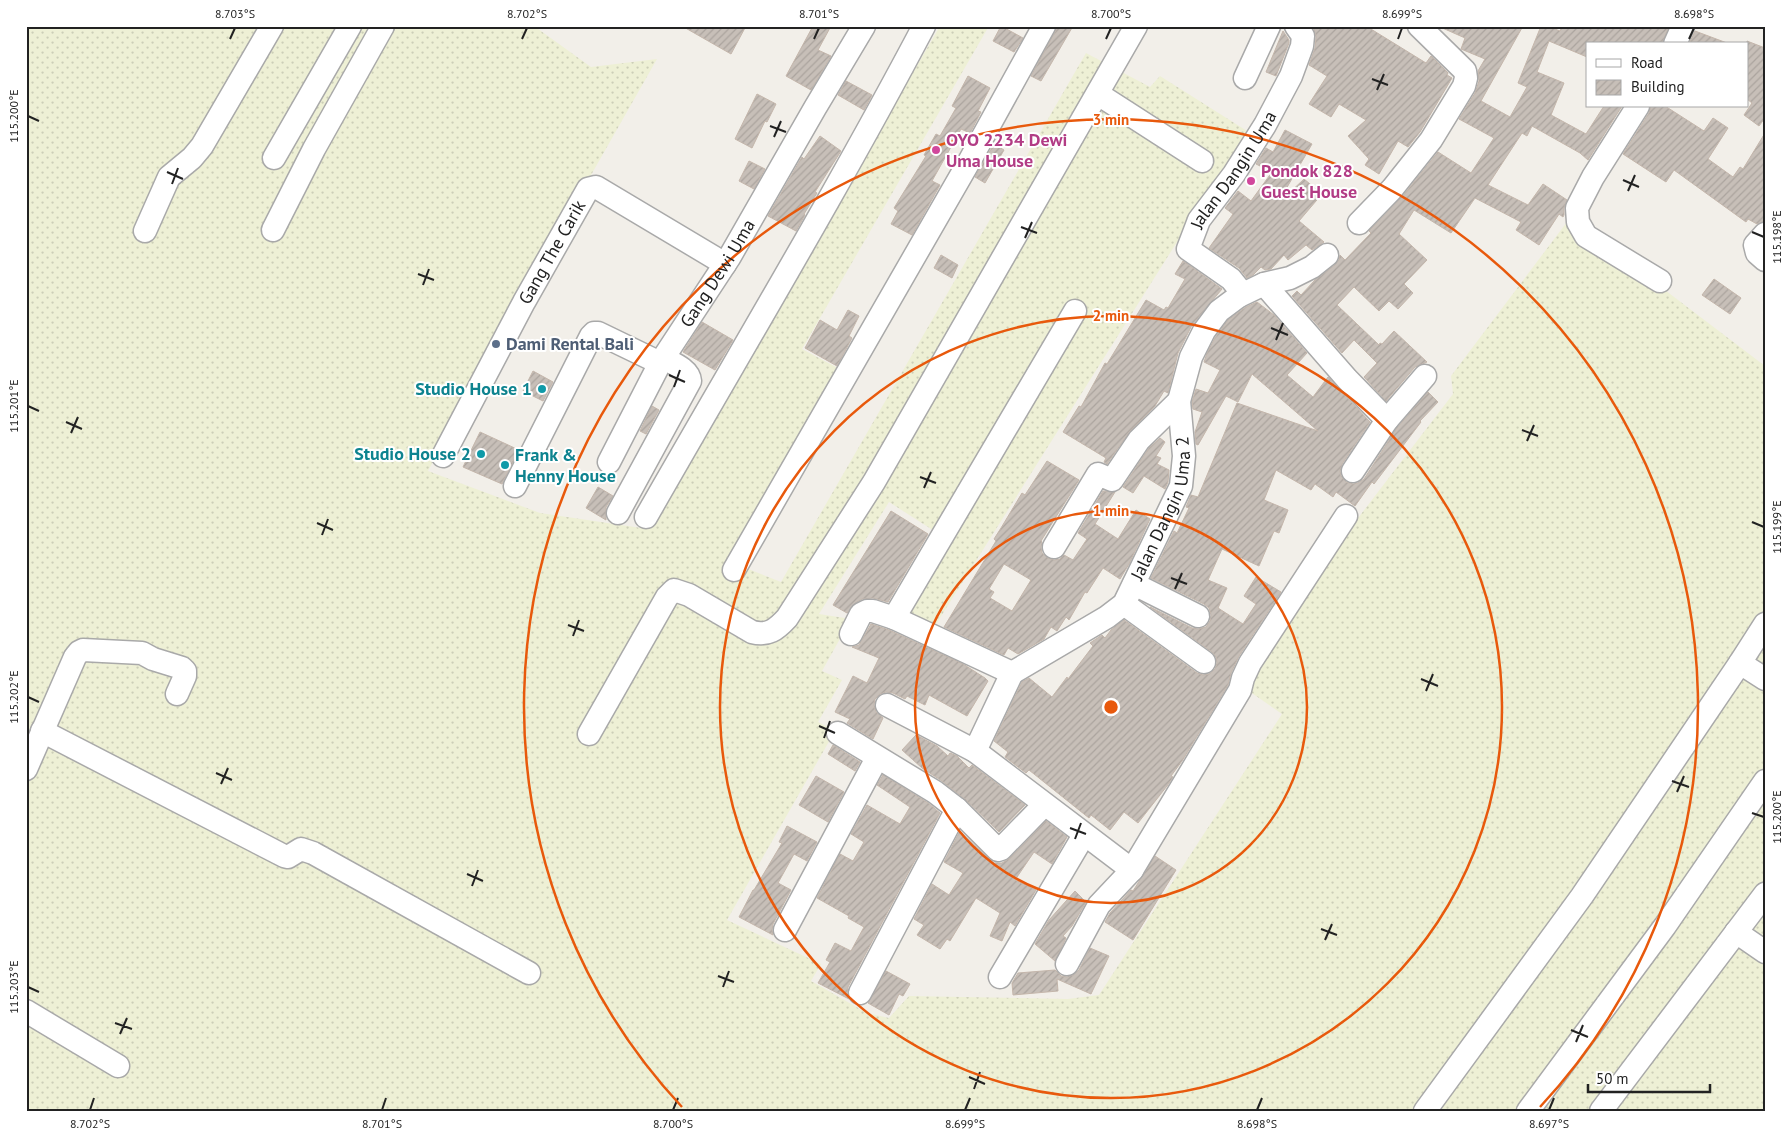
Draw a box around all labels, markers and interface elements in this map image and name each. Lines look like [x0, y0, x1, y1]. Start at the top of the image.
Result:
text: 8.703°S [215, 6, 255, 21]
text: 8.702°S [507, 6, 547, 21]
text: 8.701°S [799, 6, 839, 21]
text: 8.700°S [1091, 6, 1131, 21]
text: 8.699°S [1382, 6, 1422, 21]
text: 8.698°S [1674, 6, 1714, 21]
legend [1586, 42, 1748, 108]
text: Road [1631, 53, 1663, 72]
text: Building [1631, 77, 1685, 96]
text: 115.200°E [6, 89, 21, 143]
street label: Jalan Dangin Uma [1184, 107, 1281, 233]
text: 3 min [1093, 110, 1129, 129]
place label: OYO 2234 Dewi Uma House [946, 128, 1067, 172]
marker: OYO 2234 Dewi Uma House [930, 144, 942, 156]
place label: Pondok 828 Guest House [1261, 159, 1357, 203]
marker: Pondok 828 Guest House [1245, 175, 1257, 187]
street label: Gang The Carik [513, 196, 590, 308]
text: 115.198°E [1769, 210, 1784, 264]
street label: Gang Dewi Uma [675, 215, 760, 331]
text: 2 min [1093, 306, 1129, 325]
place label: Dami Rental Bali [506, 332, 634, 355]
marker: Dami Rental Bali [490, 338, 502, 350]
place label: Studio House 1 [415, 377, 532, 400]
text: 115.201°E [6, 379, 21, 433]
marker: Studio House 1 [536, 383, 548, 395]
street label: Jalan Dangin Uma 2 [1125, 436, 1195, 585]
place label: Studio House 2 [354, 442, 471, 465]
place label: Frank & Henny House [515, 443, 616, 487]
marker: Studio House 2 [475, 448, 487, 460]
marker: Frank & Henny House [499, 459, 511, 471]
text: 115.199°E [1769, 500, 1784, 554]
text: 1 min [1093, 501, 1129, 520]
text: 115.202°E [6, 670, 21, 724]
centre of rings [1102, 698, 1120, 716]
text: 115.200°E [1769, 790, 1784, 844]
text: 115.203°E [6, 960, 21, 1014]
scale bar [1588, 1062, 1711, 1094]
text: 50 m [1596, 1069, 1629, 1088]
text: 8.702°S [70, 1116, 110, 1131]
text: 8.701°S [362, 1116, 402, 1131]
text: 8.700°S [653, 1116, 693, 1131]
text: 8.699°S [945, 1116, 985, 1131]
text: 8.698°S [1237, 1116, 1277, 1131]
text: 8.697°S [1529, 1116, 1569, 1131]

